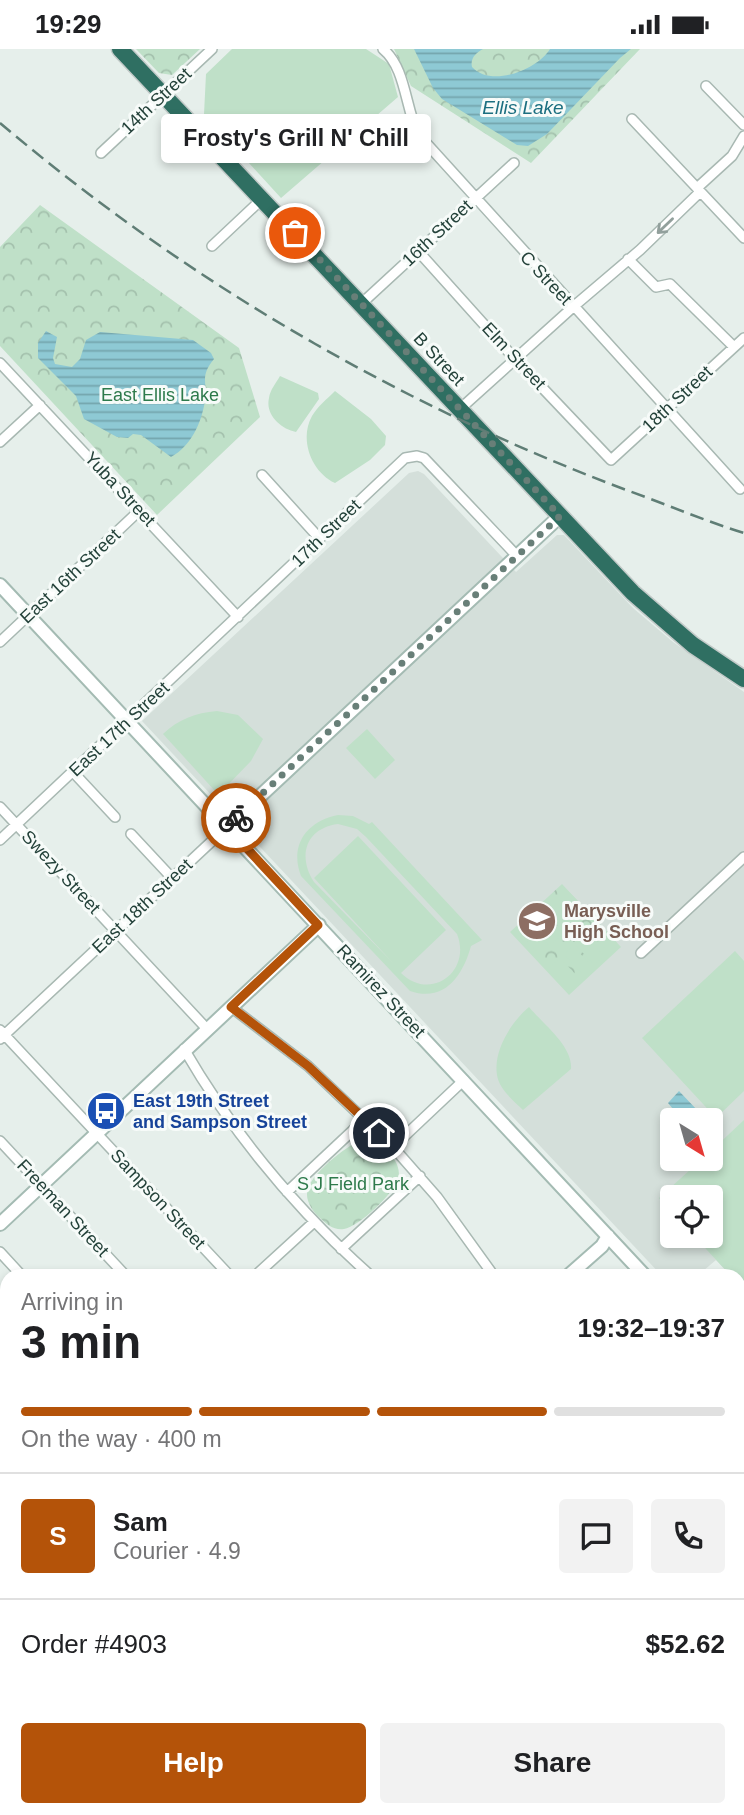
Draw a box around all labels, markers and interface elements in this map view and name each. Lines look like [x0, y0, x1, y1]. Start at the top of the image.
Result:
text: 19:29 [35, 9, 102, 39]
street label: 14th Street [117, 64, 195, 138]
water label: Ellis Lake [482, 97, 564, 118]
callout: Frosty's Grill N' Chill [160, 114, 430, 163]
text: Frosty's Grill N' Chill [183, 125, 409, 151]
street label: 16th Street [398, 196, 476, 270]
pin [265, 203, 325, 263]
icon: bag [276, 214, 314, 252]
one-way arrow [657, 218, 674, 235]
street label: C Street [516, 247, 576, 309]
street label: Elm Street [478, 318, 550, 394]
street label: B Street [410, 328, 468, 390]
street label: 18th Street [638, 362, 716, 436]
park label: East Ellis Lake [101, 385, 219, 405]
street label: Yuba Street [81, 448, 159, 530]
street label: 17th Street [287, 495, 365, 571]
street label: East 16th Street [16, 525, 124, 627]
street label: East 17th Street [65, 678, 173, 780]
courier [201, 783, 271, 853]
icon: bike [217, 799, 255, 837]
street label: Swezy Street [18, 826, 104, 918]
street label: East 18th Street [88, 855, 196, 957]
school or university icon: Marysville High School [516, 900, 558, 942]
place label: Marysville High School [564, 901, 669, 942]
street label: Ramirez Street [333, 940, 429, 1042]
bus stop icon: East 19th Street and Sampson Street [85, 1090, 127, 1132]
place label: East 19th Street and Sampson Street [133, 1091, 307, 1132]
pin [349, 1103, 409, 1163]
north arrow [660, 1108, 723, 1171]
map controls [660, 1108, 723, 1248]
icon: home [360, 1114, 398, 1152]
street label: Sampson Street [107, 1145, 209, 1253]
street label: Freeman Street [13, 1155, 113, 1261]
park label: S J Field Park [297, 1174, 410, 1194]
button: locate [660, 1185, 723, 1248]
text: Arriving in [21, 1289, 123, 1315]
text: 19:32–19:37 [578, 1313, 725, 1343]
text: 3 min [21, 1316, 141, 1368]
text: On the way · 400 m [21, 1426, 222, 1452]
button: chat [559, 1499, 633, 1573]
button: phone [651, 1499, 725, 1573]
text: Sam [113, 1507, 168, 1537]
text: S [49, 1521, 67, 1551]
text: Courier · 4.9 [113, 1538, 241, 1564]
text: Order #4903 [21, 1629, 167, 1659]
text: $52.62 [645, 1629, 725, 1659]
button: Help [21, 1723, 366, 1803]
button: Share [380, 1723, 725, 1803]

